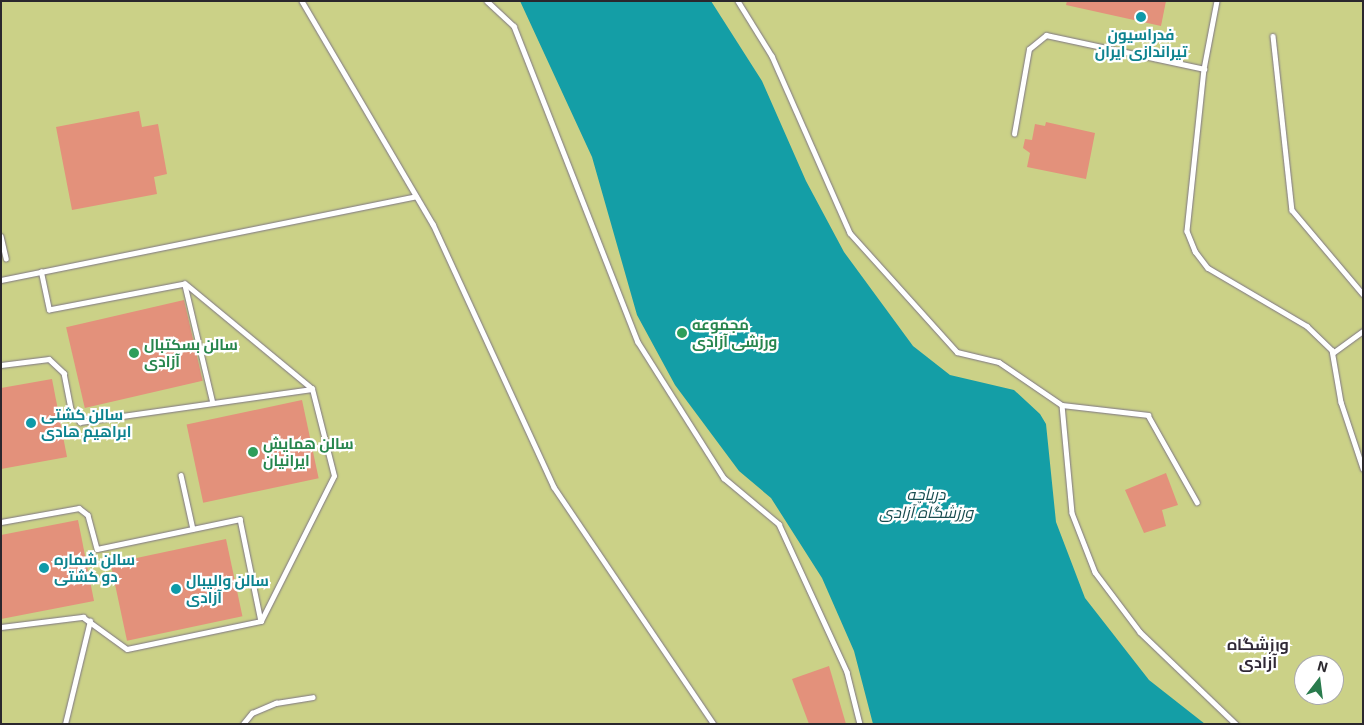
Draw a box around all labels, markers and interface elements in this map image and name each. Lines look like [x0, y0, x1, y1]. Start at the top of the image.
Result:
marker: فدراسیون تیراندازی ایران [1135, 11, 1147, 23]
place label: فدراسیون تیراندازی ایران [1095, 25, 1187, 60]
place label: مجموعه ورزشی آزادی [692, 315, 777, 350]
marker: مجموعه ورزشی آزادی [676, 327, 688, 339]
place label: سالن بسکتبال آزادی [144, 335, 238, 370]
marker: سالن بسکتبال آزادی [128, 347, 140, 359]
place label: سالن کشتی ابراهیم هادی [41, 405, 131, 440]
marker: سالن کشتی ابراهیم هادی [25, 417, 37, 429]
place label: سالن همایش ایرانیان [263, 434, 354, 469]
marker: سالن همایش ایرانیان [247, 446, 259, 458]
water label: دریاچه ورزشگاه آزادی [879, 484, 973, 522]
place label: سالن شماره دو کشتی [54, 550, 135, 585]
marker: سالن شماره دو کشتی [38, 562, 50, 574]
place label: سالن والیبال آزادی [186, 571, 269, 606]
marker: سالن والیبال آزادی [170, 583, 182, 595]
district label: ورزشگاه آزادی [1227, 634, 1289, 672]
north arrow [1294, 655, 1344, 705]
text: N [1316, 656, 1330, 676]

